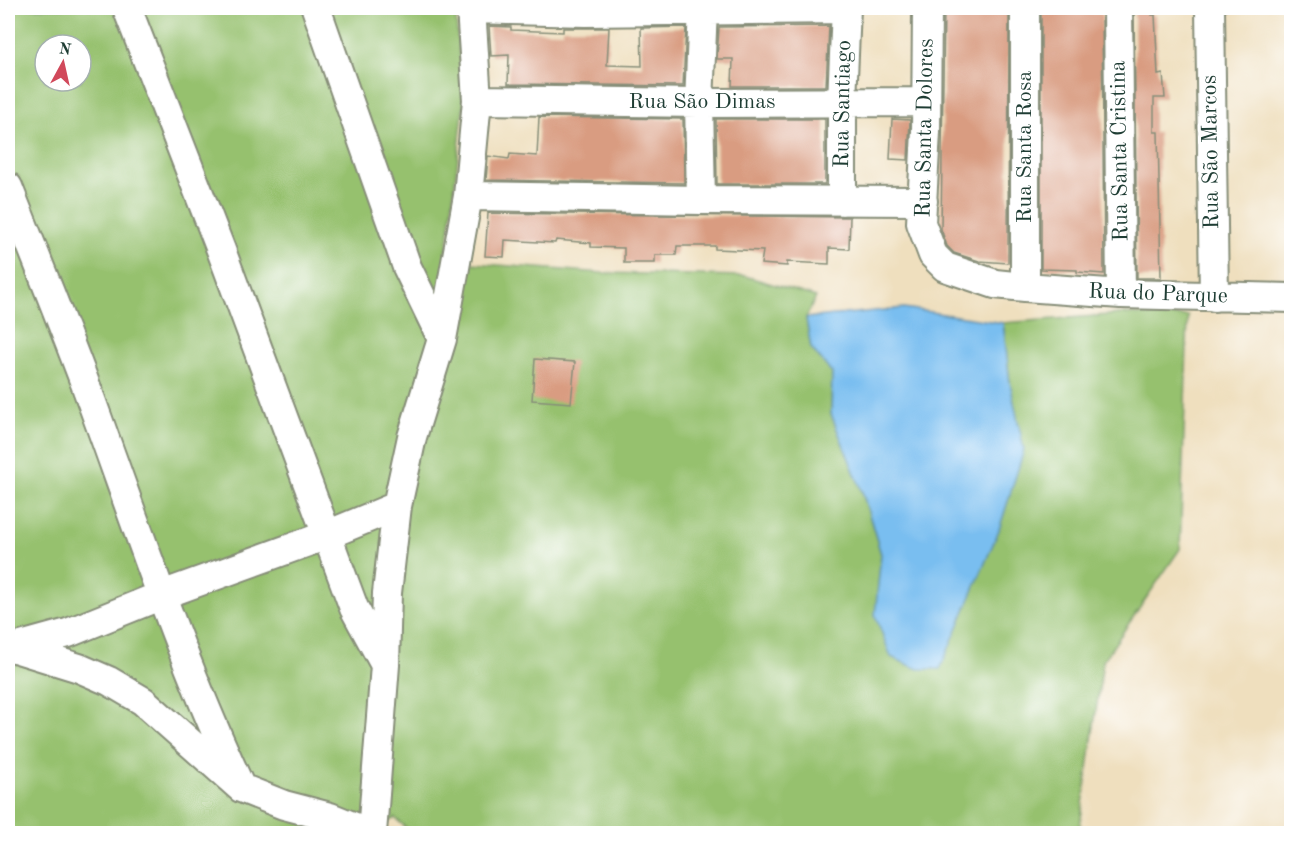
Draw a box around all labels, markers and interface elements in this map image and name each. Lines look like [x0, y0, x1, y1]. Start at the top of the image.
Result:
north arrow [33, 33, 93, 93]
street label: Rua Santa Dolores [912, 38, 938, 218]
street label: Rua Santiago [831, 40, 855, 168]
text: N [58, 41, 73, 59]
street label: Rua Santa Cristina [1107, 60, 1133, 242]
street label: Rua Santa Rosa [1014, 71, 1036, 223]
street label: Rua São Marcos [1199, 75, 1223, 229]
street label: Rua São Dimas [628, 91, 776, 113]
street label: Rua do Parque [1088, 281, 1228, 307]

